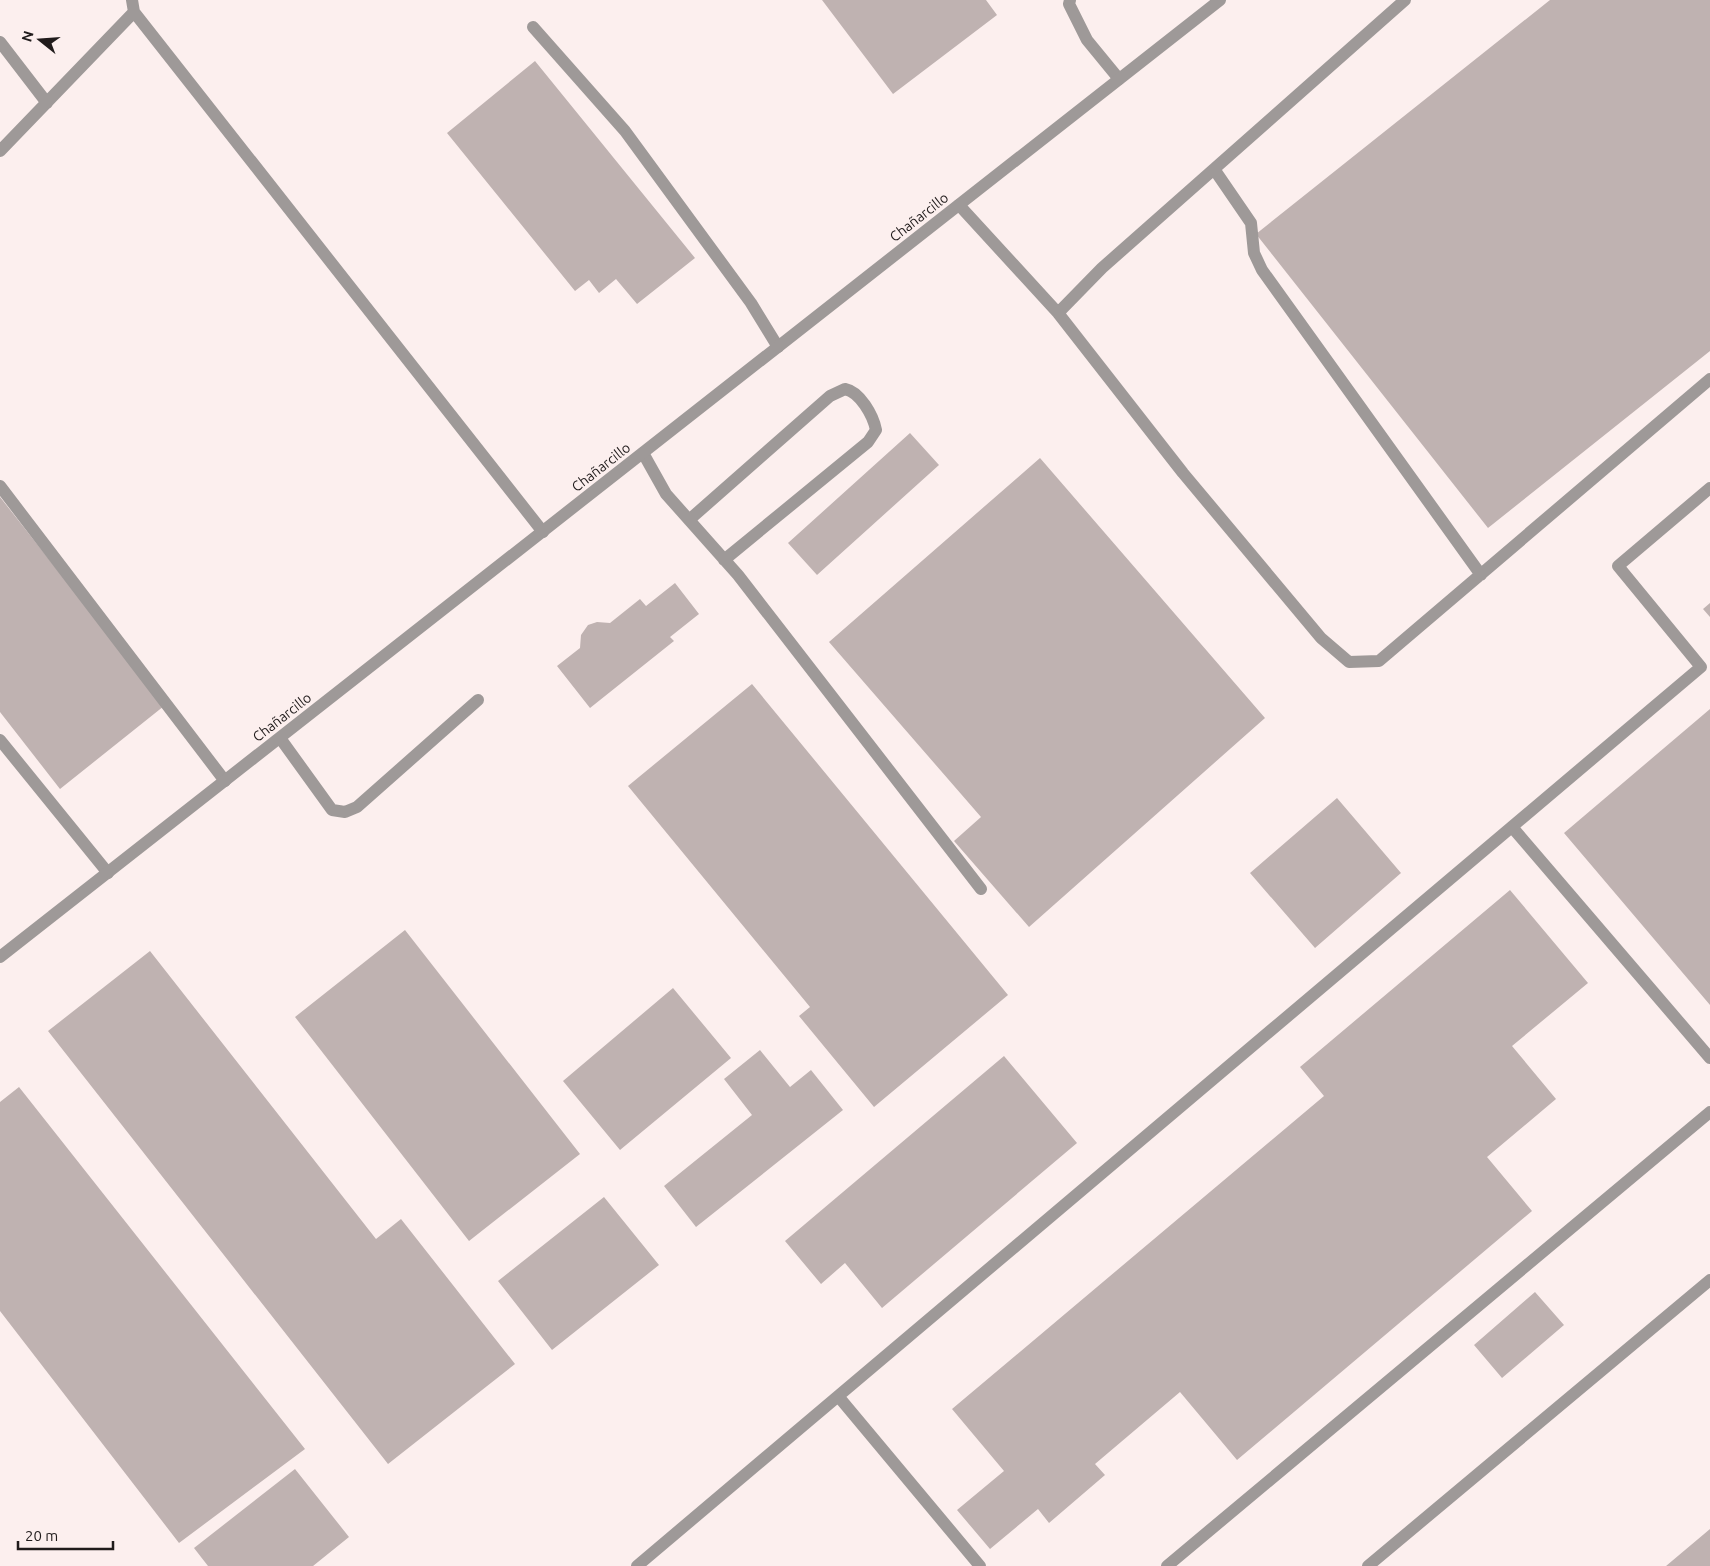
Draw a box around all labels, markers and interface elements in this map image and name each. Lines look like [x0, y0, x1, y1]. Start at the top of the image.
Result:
north arrow [15, 15, 65, 65]
text: N [18, 29, 37, 44]
street label: Chañarcillo [887, 189, 951, 245]
street label: Chañarcillo [569, 439, 633, 495]
street label: Chañarcillo [250, 689, 314, 745]
scale bar [18, 1518, 112, 1550]
text: 20 m [25, 1527, 58, 1544]

